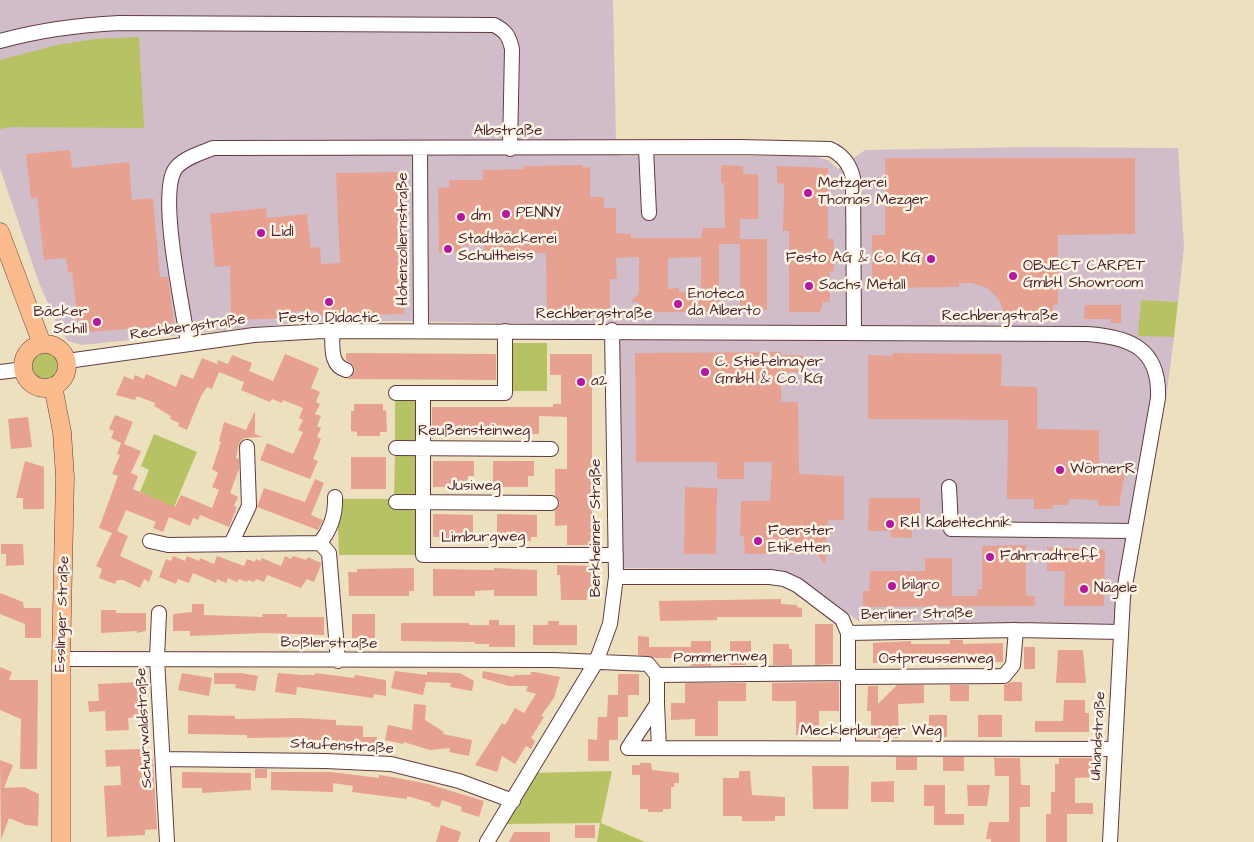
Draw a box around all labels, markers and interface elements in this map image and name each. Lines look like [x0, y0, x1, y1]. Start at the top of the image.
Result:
street label: Albstraße [474, 123, 542, 141]
street label: Hohenzollernstraße [395, 172, 413, 306]
place label: Metzgerei Thomas Mezger [818, 175, 928, 210]
marker: Metzgerei Thomas Mezger [802, 187, 814, 199]
place label: PENNY [516, 205, 561, 223]
place label: dm [471, 208, 490, 226]
marker: PENNY [500, 208, 512, 220]
marker: dm [455, 211, 467, 223]
place label: Lidl [271, 224, 294, 242]
marker: Lidl [255, 227, 267, 239]
place label: Stadtbäckerei Schultheiss [458, 231, 557, 266]
marker: Stadtbäckerei Schultheiss [442, 243, 454, 255]
place label: Festo AG & Co. KG [786, 250, 921, 268]
marker: Festo AG & Co. KG [925, 253, 937, 265]
place label: OBJECT CARPET GmbH Showroom [1023, 258, 1145, 293]
marker: OBJECT CARPET GmbH Showroom [1007, 270, 1019, 282]
place label: Sachs Metall [819, 277, 906, 295]
marker: Sachs Metall [803, 280, 815, 292]
place label: Enoteca da Alberto [688, 286, 761, 321]
marker: Festo Didactic [323, 296, 335, 308]
marker: Enoteca da Alberto [672, 298, 684, 310]
place label: Bäcker Schill [34, 304, 87, 339]
street label: Rechbergstraße [536, 306, 652, 324]
street label: Rechbergstraße [942, 308, 1058, 326]
place label: Festo Didactic [278, 310, 380, 328]
street label: Rechbergstraße [129, 311, 247, 345]
marker: Bäcker Schill [91, 316, 103, 328]
place label: C. Stiefelmayer GmbH & Co. KG [715, 354, 823, 389]
marker: C. Stiefelmayer GmbH & Co. KG [699, 366, 711, 378]
place label: a2 [591, 373, 607, 391]
marker: a2 [575, 376, 587, 388]
street label: Reußensteinweg [418, 423, 530, 441]
street label: Berkheimer Straße [588, 459, 606, 597]
place label: WörnerR [1070, 461, 1135, 479]
marker: WörnerR [1054, 464, 1066, 476]
street label: Jusiweg [447, 478, 501, 496]
place label: RH Kabeltechnik [900, 515, 1011, 533]
marker: RH Kabeltechnik [884, 518, 896, 530]
place label: Foerster Etiketten [768, 523, 833, 558]
street label: Limburgweg [441, 528, 525, 548]
marker: Foerster Etiketten [752, 535, 764, 547]
place label: Fahrradtreff [1000, 548, 1098, 566]
marker: Fahrradtreff [984, 551, 996, 563]
street label: Esslinger Straße [52, 555, 74, 673]
place label: bilgro [902, 577, 940, 595]
marker: bilgro [886, 580, 898, 592]
place label: Nägele [1094, 580, 1137, 598]
marker: Nägele [1078, 583, 1090, 595]
street label: Berliner Straße [861, 605, 973, 625]
street label: Boßlerstraße [280, 634, 378, 654]
street label: Pommernweg [673, 648, 767, 668]
street label: Ostpreussenweg [879, 651, 993, 669]
street label: Schurwaldstraße [133, 667, 157, 789]
street label: Uhlandstraße [1088, 691, 1110, 781]
street label: Mecklenburger Weg [800, 723, 942, 741]
street label: Staufenstraße [290, 735, 394, 759]

